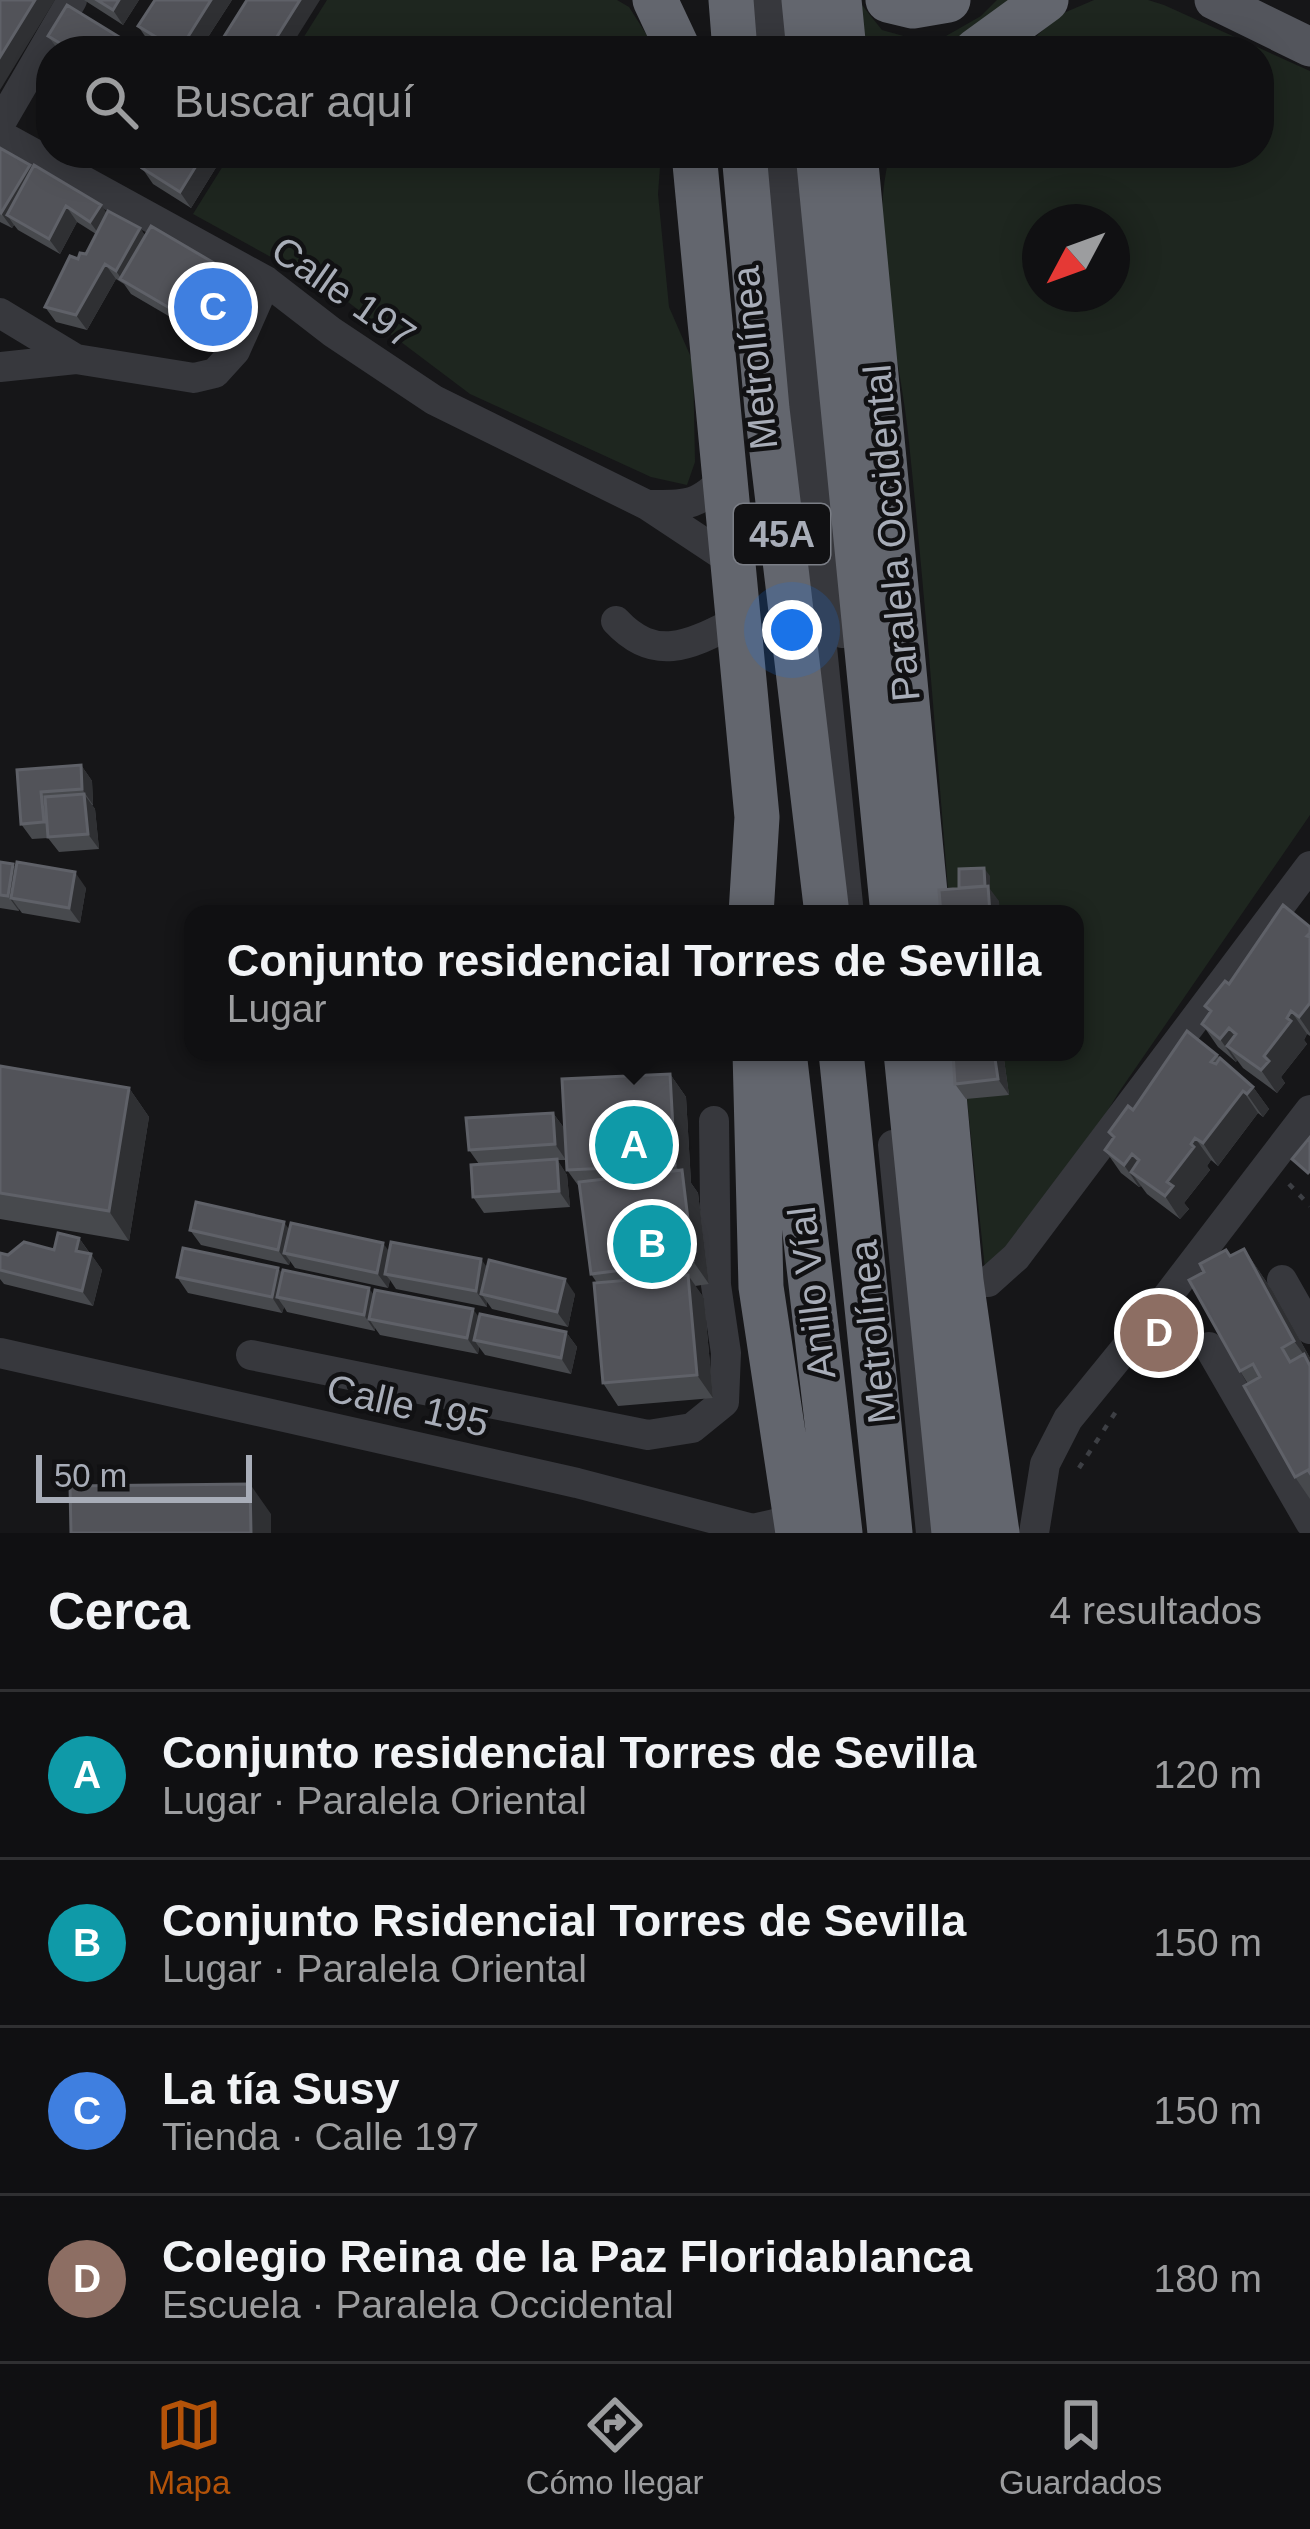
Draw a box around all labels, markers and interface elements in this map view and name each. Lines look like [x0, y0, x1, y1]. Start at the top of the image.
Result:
search box [36, 36, 1274, 168]
icon: search [78, 69, 144, 135]
text: Buscar aquí [174, 76, 414, 127]
north arrow [1022, 204, 1130, 312]
street label: Calle 197 [264, 228, 424, 357]
pin: C [174, 262, 252, 352]
street label: Metrolínea [723, 264, 786, 452]
street label: Paralela Occidental [855, 363, 928, 703]
road number: 45A [734, 504, 830, 564]
your location [762, 600, 822, 660]
popup [184, 905, 1084, 1061]
text: Conjunto residencial Torres de Sevilla [227, 935, 1041, 986]
text: Lugar [227, 987, 327, 1030]
pin: A [595, 1100, 673, 1190]
pin: B [613, 1199, 691, 1289]
street label: Anillo Víal [780, 1204, 843, 1382]
street label: Metrolínea [841, 1238, 904, 1426]
pin: D [1120, 1288, 1198, 1378]
street label: Calle 195 [323, 1366, 493, 1445]
scale bar [36, 1449, 252, 1502]
text: 50 m [54, 1457, 127, 1494]
text: Cerca [48, 1583, 190, 1640]
text: 4 resultados [1050, 1589, 1262, 1632]
text: Conjunto residencial Torres de Sevilla [162, 1727, 976, 1778]
text: A [73, 1753, 101, 1796]
text: 120 m [1154, 1753, 1262, 1796]
text: Lugar · Paralela Oriental [162, 1779, 587, 1822]
text: Conjunto Rsidencial Torres de Sevilla [162, 1895, 966, 1946]
text: B [73, 1921, 101, 1964]
text: 150 m [1154, 1921, 1262, 1964]
text: Lugar · Paralela Oriental [162, 1947, 587, 1990]
text: La tía Susy [162, 2063, 400, 2114]
text: C [73, 2089, 101, 2132]
text: 150 m [1154, 2089, 1262, 2132]
text: Tienda · Calle 197 [162, 2115, 479, 2158]
text: Colegio Reina de la Paz Floridablanca [162, 2231, 972, 2282]
text: D [73, 2257, 101, 2300]
text: 180 m [1154, 2257, 1262, 2300]
text: Escuela · Paralela Occidental [162, 2283, 674, 2326]
tab: Mapa [148, 2392, 230, 2502]
tab: Cómo llegar [526, 2392, 704, 2502]
tab: Guardados [999, 2392, 1162, 2502]

